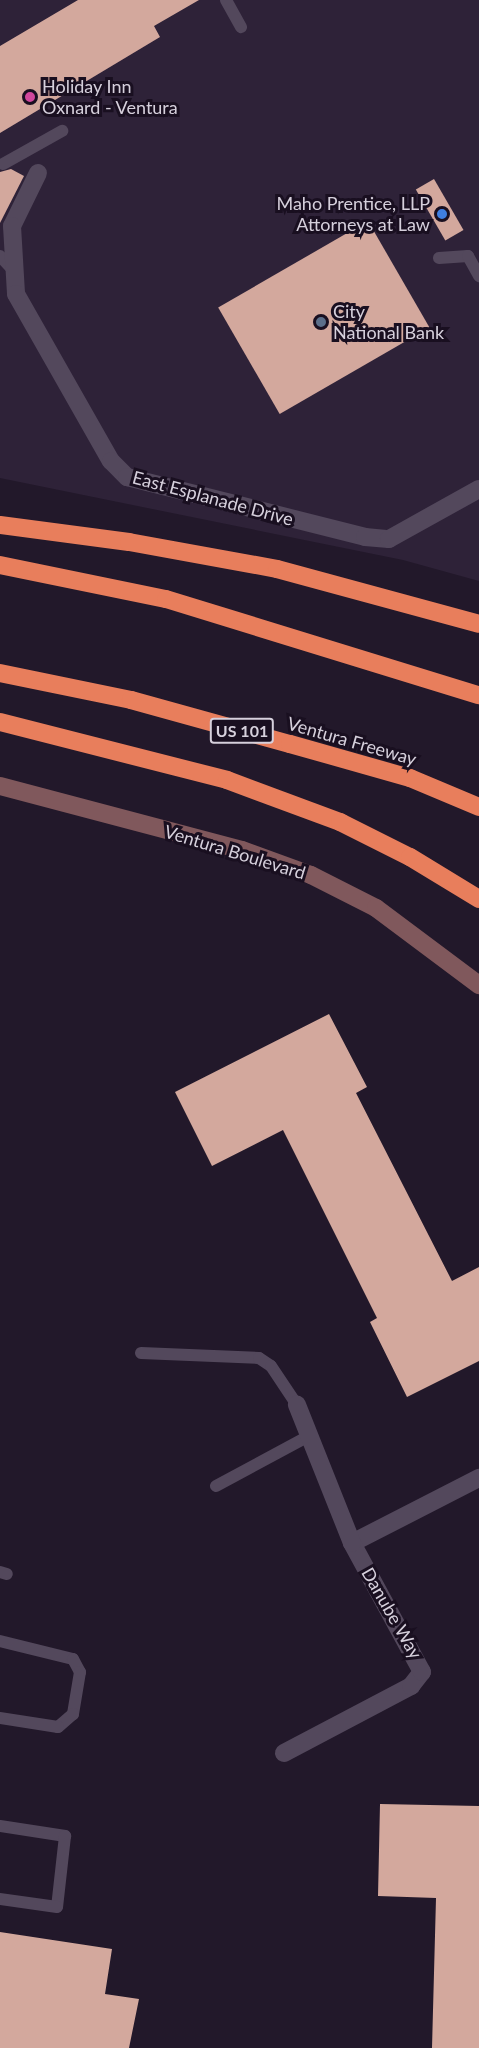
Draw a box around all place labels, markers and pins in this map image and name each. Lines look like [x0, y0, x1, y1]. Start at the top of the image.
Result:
place label: Holiday Inn Oxnard - Ventura [42, 76, 178, 118]
marker: Holiday Inn Oxnard - Ventura [23, 90, 37, 104]
place label: Maho Prentice, LLP Attorneys at Law [276, 193, 430, 236]
marker: Maho Prentice, LLP Attorneys at Law [435, 207, 449, 221]
place label: City National Bank [333, 301, 444, 344]
marker: City National Bank [314, 315, 328, 329]

